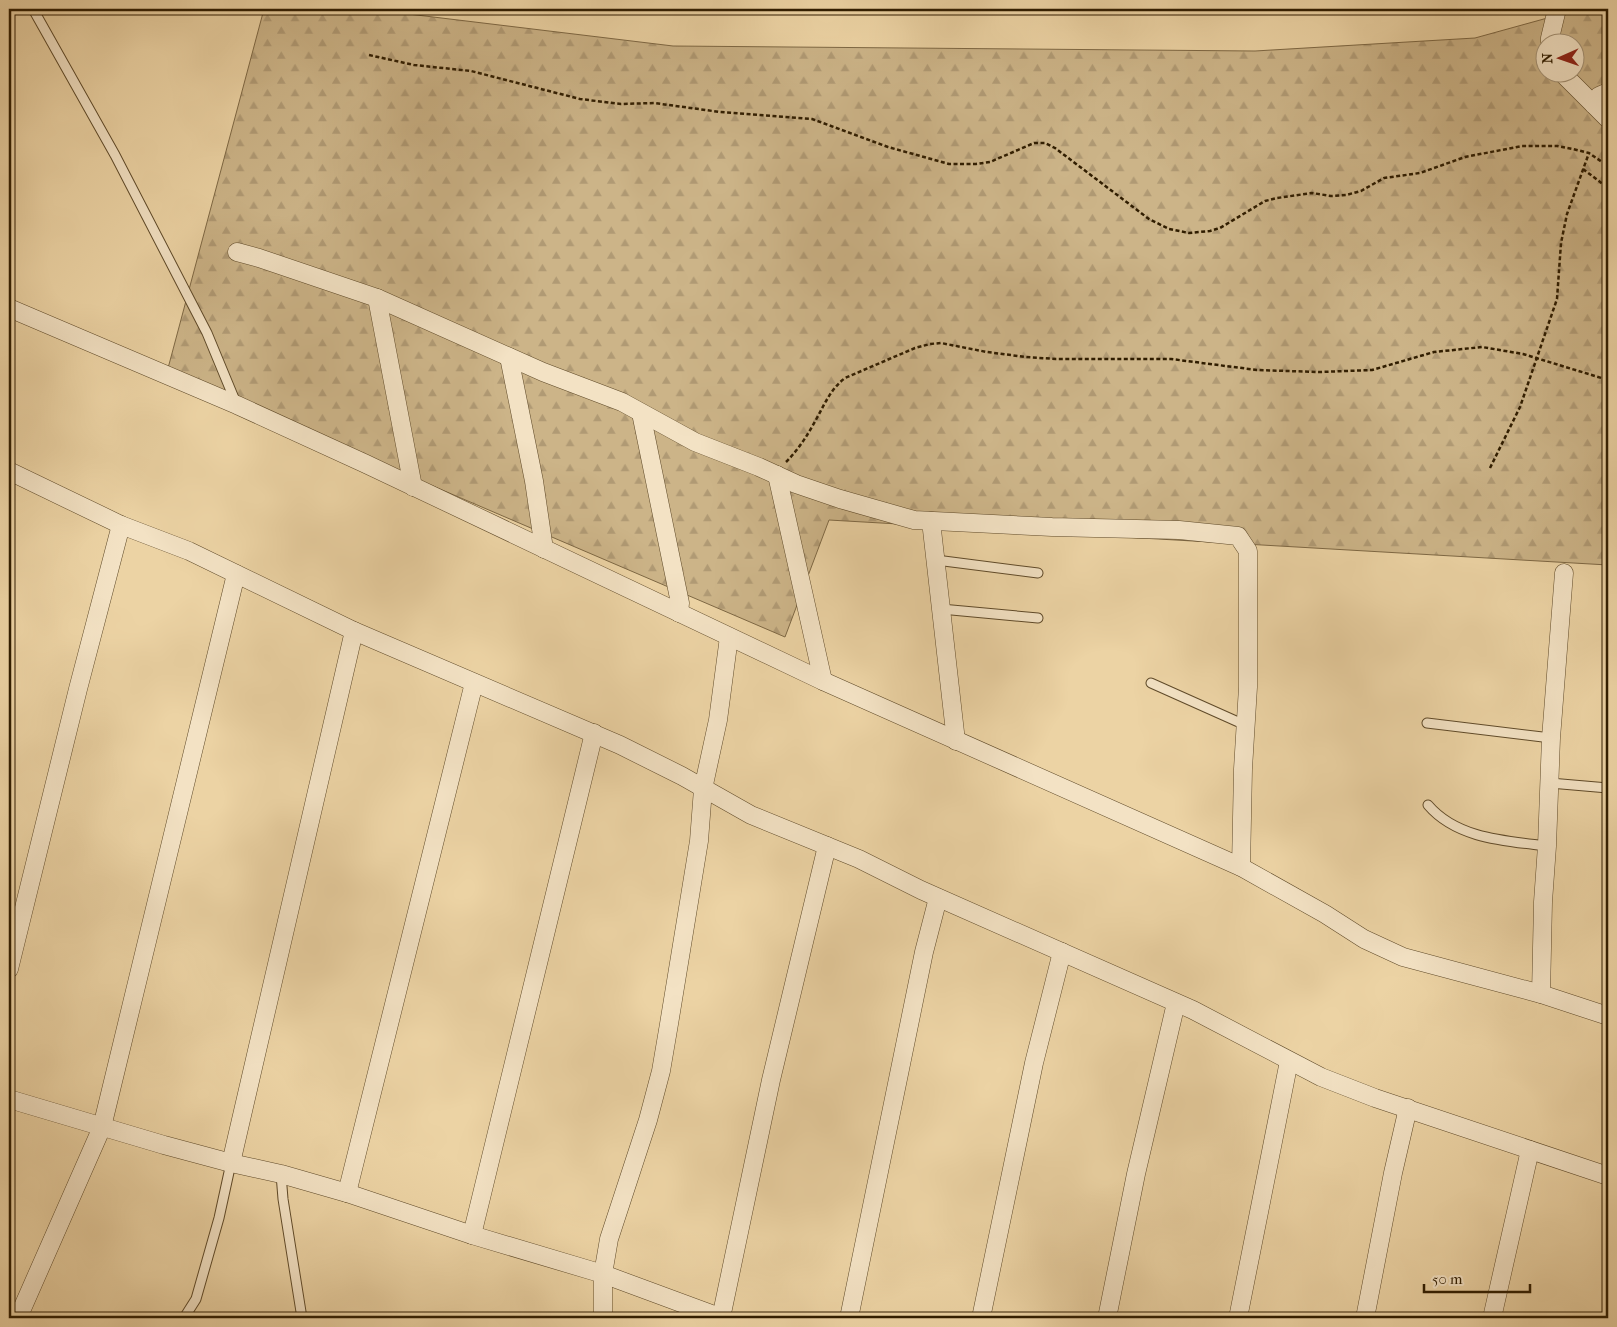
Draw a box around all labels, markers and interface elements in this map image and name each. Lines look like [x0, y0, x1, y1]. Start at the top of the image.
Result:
north arrow [1534, 32, 1584, 82]
text: N [1539, 52, 1556, 64]
scale bar [1424, 1262, 1531, 1294]
text: 50 m [1432, 1270, 1463, 1288]

